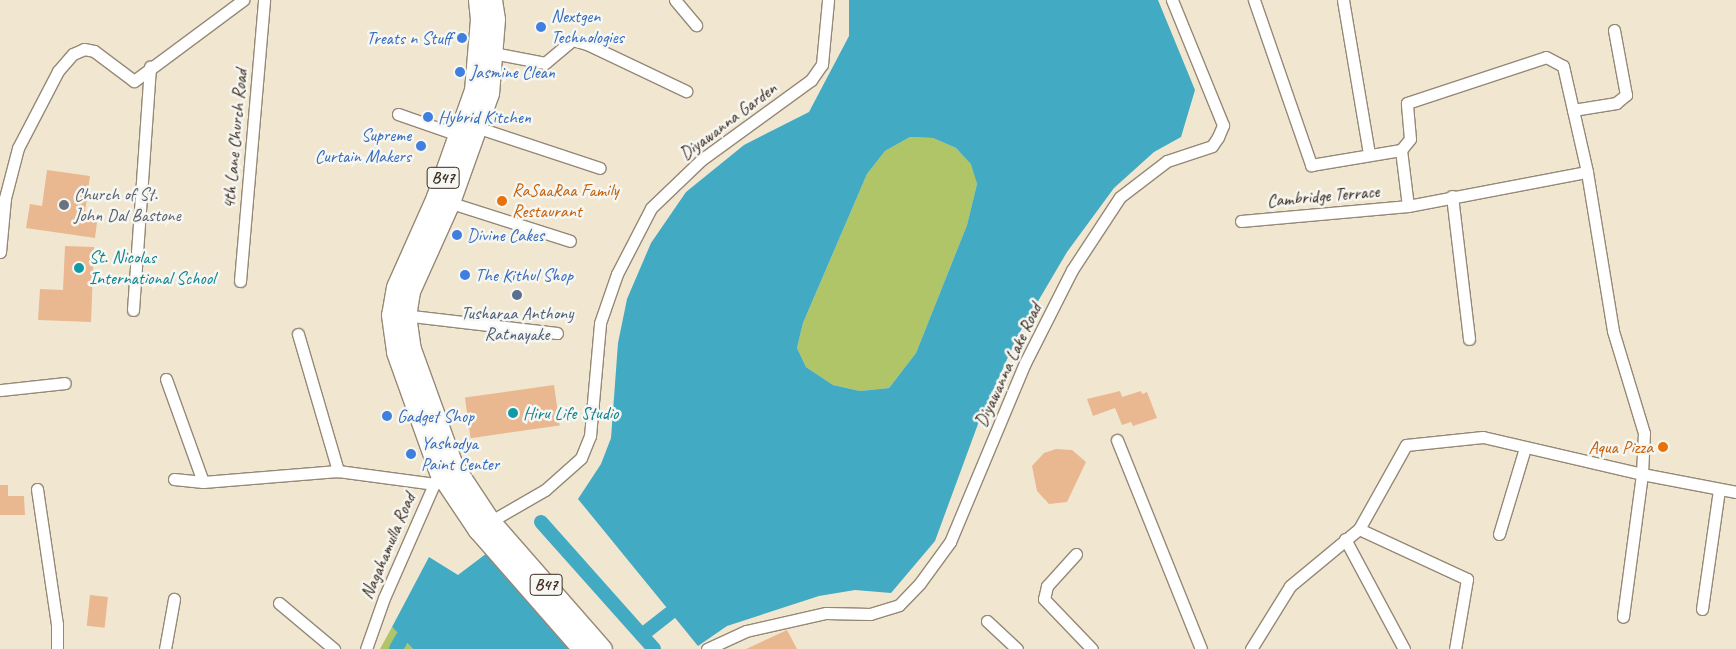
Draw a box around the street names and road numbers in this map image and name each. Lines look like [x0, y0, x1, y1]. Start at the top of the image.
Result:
street label: 4th Lane Church Road [218, 68, 252, 210]
street label: Diyawanna Garden [675, 77, 781, 165]
road number: B47 [426, 164, 460, 192]
street label: Cambridge Terrace [1266, 180, 1380, 212]
street label: Diyawanna Lake Road [970, 299, 1046, 431]
street label: Nagahamulla Road [356, 490, 420, 602]
road number: B47 [528, 572, 564, 598]

